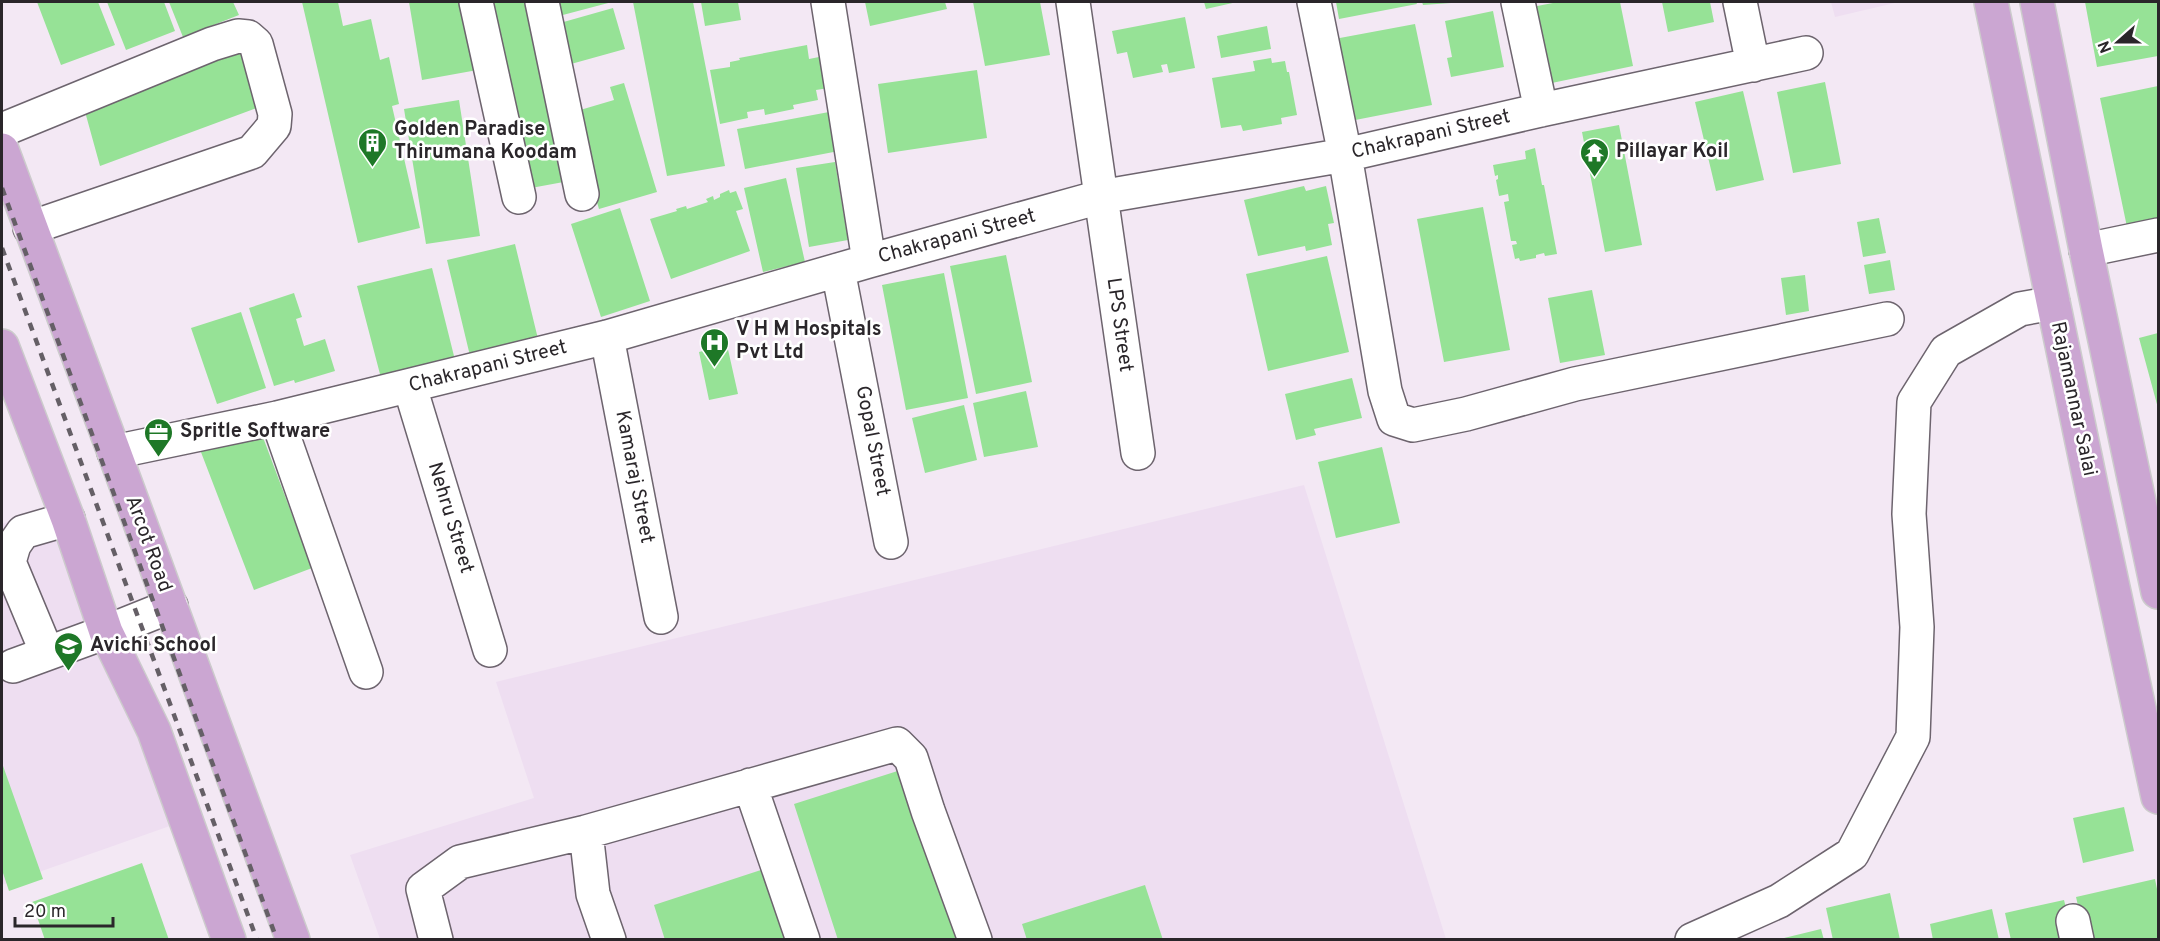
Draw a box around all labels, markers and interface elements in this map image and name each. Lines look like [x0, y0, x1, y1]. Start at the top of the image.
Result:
north arrow [2088, 12, 2148, 72]
text: N [2094, 38, 2117, 56]
street label: Chakrapani Street [1349, 104, 1513, 166]
place label: Golden Paradise Thirumana Koodam [394, 117, 577, 166]
building icon: Golden Paradise Thirumana Koodam [357, 126, 389, 168]
temple icon: Pillayar Koil [1579, 136, 1611, 178]
place label: Pillayar Koil [1616, 139, 1729, 165]
street label: Chakrapani Street [875, 203, 1039, 271]
street label: LPS Street [1100, 276, 1138, 374]
place label: V H M Hospitals Pvt Ltd [736, 317, 882, 366]
street label: Rajamannar Salai [2044, 319, 2102, 479]
hospital icon: V H M Hospitals Pvt Ltd [699, 326, 731, 368]
street label: Chakrapani Street [406, 335, 570, 399]
street label: Gopal Street [849, 384, 895, 498]
street label: Kamaraj Street [608, 408, 660, 546]
office icon: Spritle Software [143, 416, 175, 458]
place label: Spritle Software [180, 419, 330, 445]
street label: Nehru Street [421, 459, 479, 577]
street label: Arcot Road [119, 492, 177, 596]
school or university icon: Avichi School [53, 630, 85, 672]
place label: Avichi School [90, 633, 217, 659]
scale bar [15, 890, 112, 928]
text: 20 m [24, 901, 66, 924]

